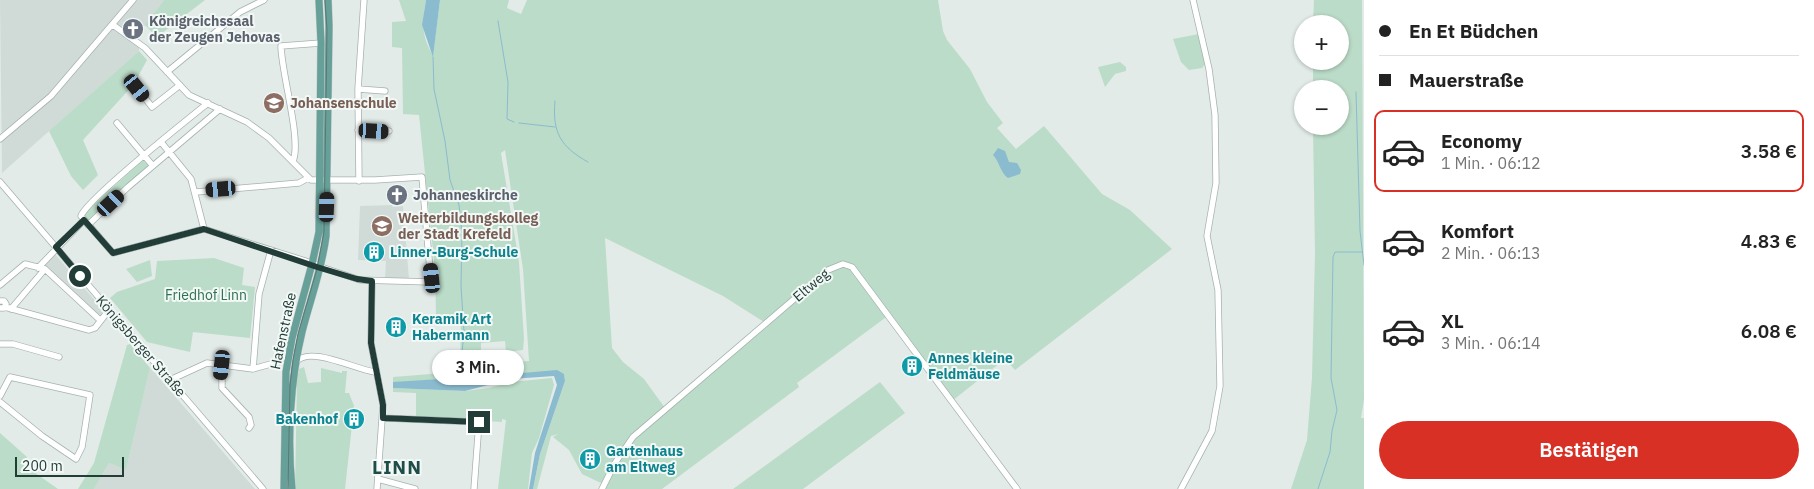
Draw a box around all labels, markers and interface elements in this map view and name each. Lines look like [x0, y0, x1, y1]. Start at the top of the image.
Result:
place label: Königreichssaal der Zeugen Jehovas [149, 12, 280, 46]
map controls [1294, 15, 1349, 135]
button: + [1294, 15, 1349, 70]
church icon: Königreichssaal der Zeugen Jehovas [121, 17, 145, 41]
text: En Et Büdchen [1409, 19, 1538, 43]
text: Mauerstraße [1409, 68, 1524, 92]
car [121, 72, 152, 104]
button: − [1294, 80, 1349, 135]
school or university icon: Johansenschule [262, 91, 286, 115]
place label: Johansenschule [290, 94, 397, 112]
car [358, 123, 389, 139]
icon: car [1381, 129, 1426, 174]
text: Economy [1441, 129, 1522, 153]
text: 3.58 € [1741, 139, 1797, 163]
text: 1 Min. · 06:12 [1441, 153, 1541, 173]
car [205, 180, 236, 198]
church icon: Johanneskirche [385, 183, 409, 207]
place label: Johanneskirche [413, 186, 518, 204]
car [94, 187, 127, 219]
car [318, 192, 335, 222]
place label: Weiterbildungskolleg der Stadt Krefeld [398, 209, 539, 243]
school or university icon: Weiterbildungskolleg der Stadt Krefeld [370, 214, 394, 238]
icon: car [1381, 219, 1426, 264]
text: Komfort [1441, 219, 1514, 243]
text: 4.83 € [1741, 229, 1797, 253]
building icon: Linner-Burg-Schule [362, 240, 386, 264]
place label: Linner-Burg-Schule [390, 243, 518, 261]
text: 2 Min. · 06:13 [1441, 243, 1541, 263]
car [422, 262, 441, 294]
street label: Eltweg [789, 264, 834, 306]
route start [69, 265, 91, 287]
park label: Friedhof Linn [165, 286, 247, 304]
street label: Hafenstraße [266, 291, 300, 371]
street label: Königsberger Straße [92, 292, 190, 401]
icon: car [1381, 309, 1426, 354]
text: XL [1441, 309, 1464, 333]
place label: Keramik Art Habermann [412, 310, 491, 344]
building icon: Keramik Art Habermann [384, 315, 408, 339]
text: 6.08 € [1741, 319, 1797, 343]
text: 3 Min. · 06:14 [1441, 333, 1541, 353]
car [212, 349, 231, 381]
place label: Annes kleine Feldmäuse [928, 349, 1013, 383]
callout: 3 Min. [433, 350, 525, 384]
building icon: Annes kleine Feldmäuse [900, 354, 924, 378]
text: 3 Min. [455, 357, 501, 377]
building icon: Bakenhof [342, 407, 366, 431]
place label: Bakenhof [276, 410, 338, 428]
route end [468, 411, 490, 433]
button: Bestätigen [1379, 421, 1799, 479]
place label: Gartenhaus am Eltweg [606, 442, 683, 476]
building icon: Gartenhaus am Eltweg [578, 447, 602, 471]
scale bar [15, 454, 124, 477]
district label: LINN [372, 455, 422, 479]
text: 200 m [22, 457, 63, 475]

